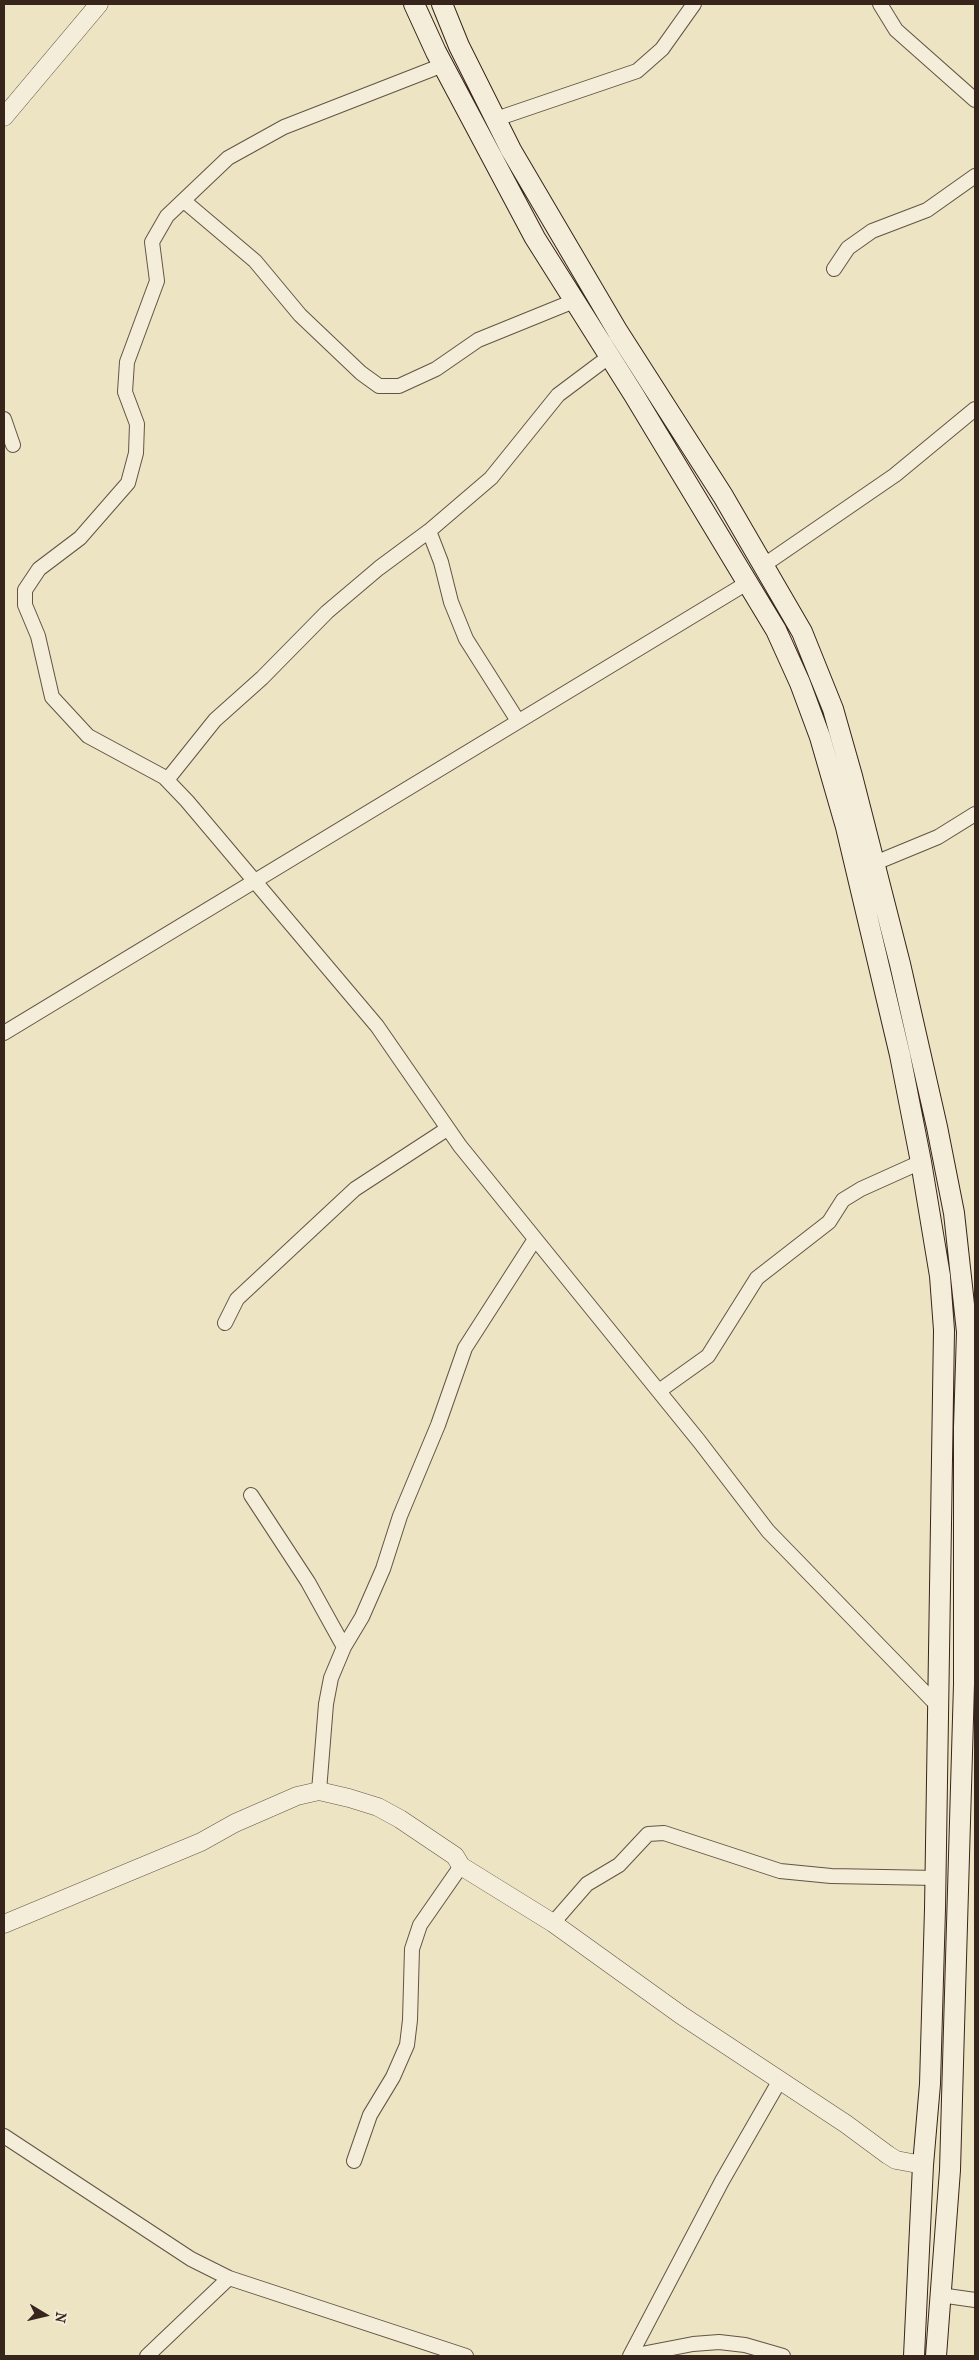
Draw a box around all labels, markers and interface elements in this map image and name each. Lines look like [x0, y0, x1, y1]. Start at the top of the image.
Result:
north arrow [20, 2290, 70, 2340]
text: N [51, 2311, 70, 2324]

